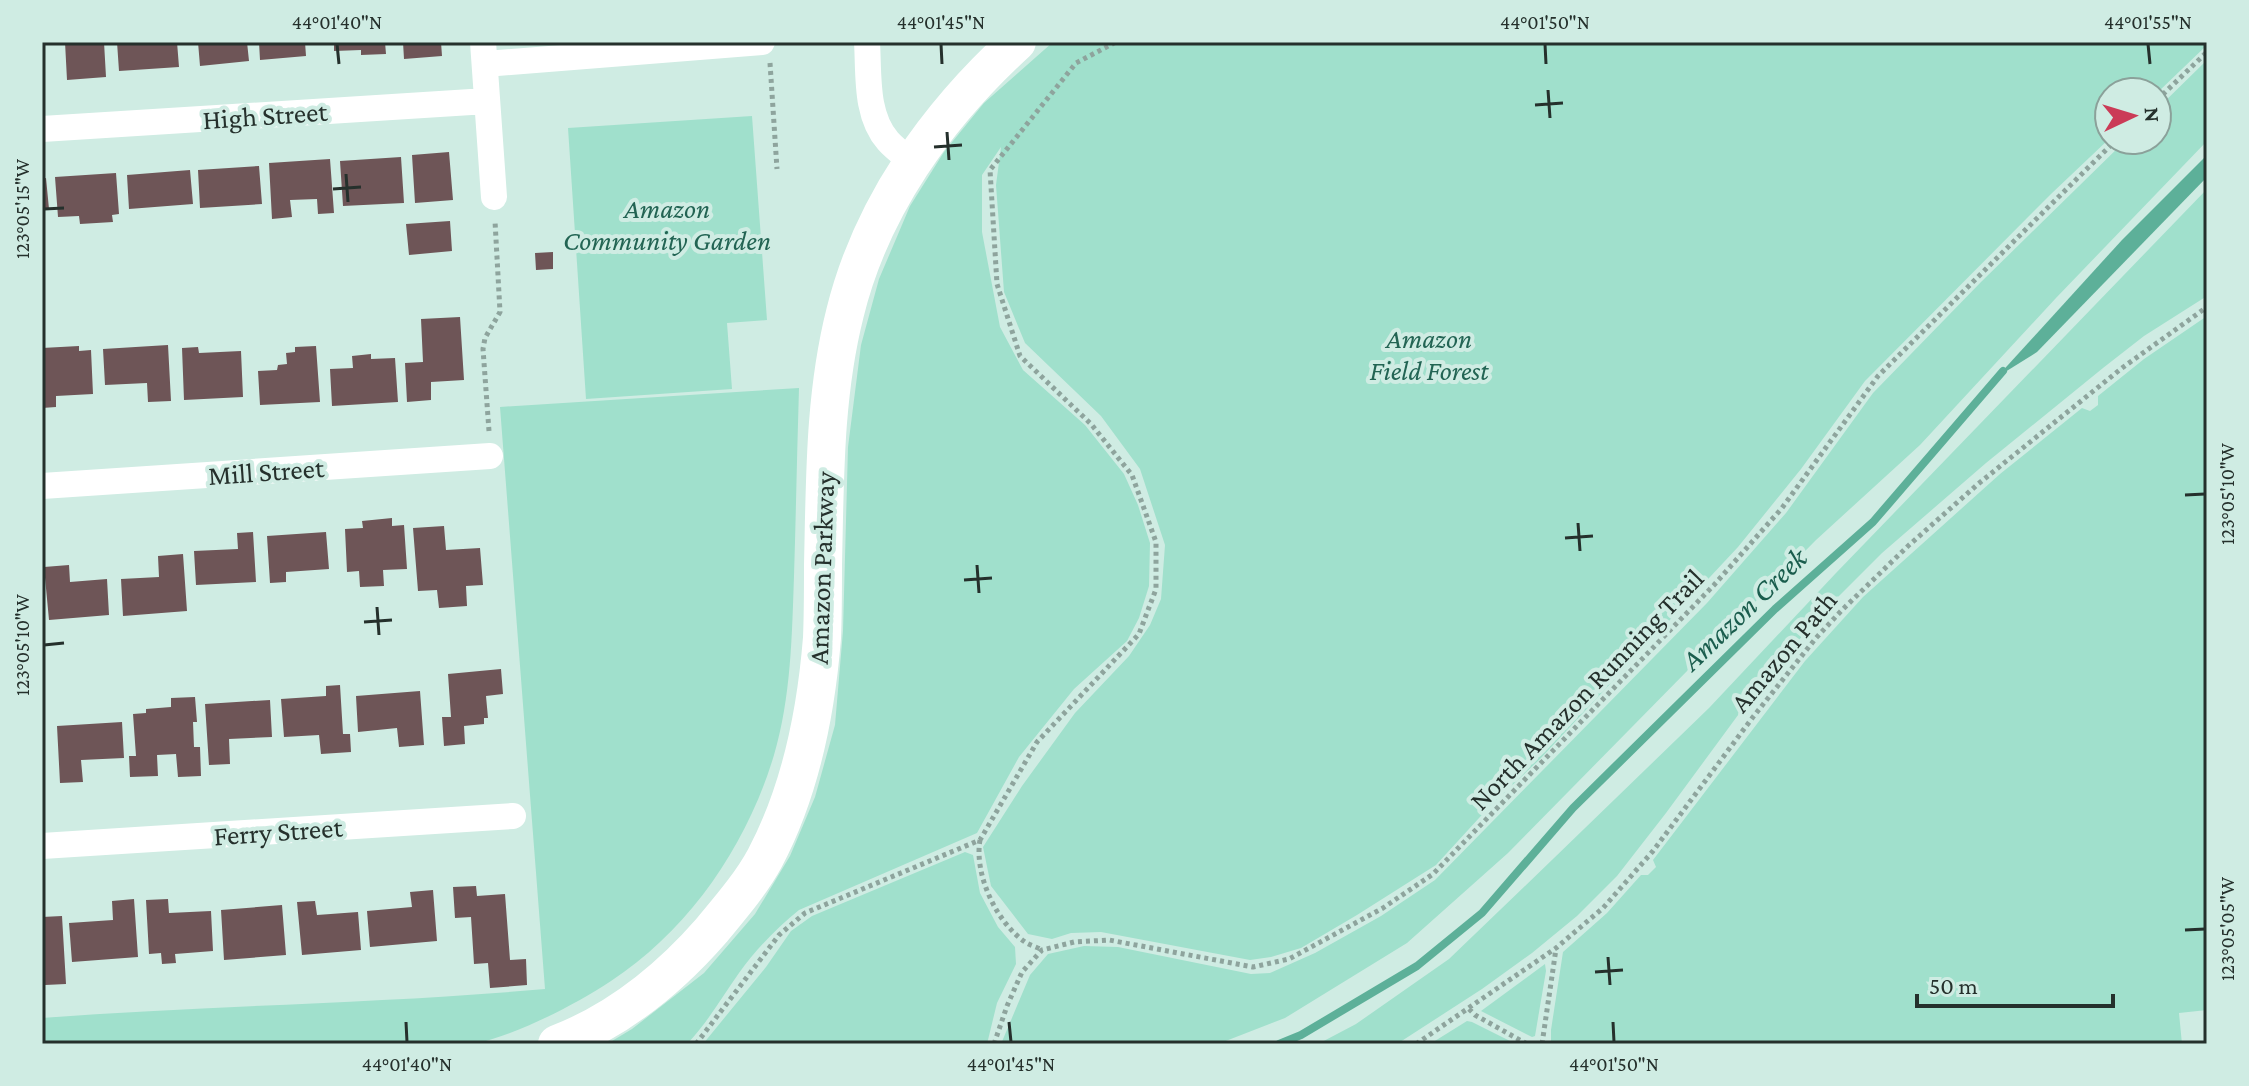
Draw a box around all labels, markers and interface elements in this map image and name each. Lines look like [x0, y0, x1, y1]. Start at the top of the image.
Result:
text: 44°01'40"N [292, 11, 382, 33]
text: 44°01'45"N [897, 11, 985, 33]
text: 44°01'50"N [1500, 11, 1590, 33]
text: 44°01'55"N [2104, 11, 2192, 33]
north arrow [2093, 76, 2173, 156]
street label: High Street [202, 96, 329, 135]
text: N [2139, 106, 2165, 123]
text: 123°05'15"W [11, 158, 33, 259]
park label: Amazon Community Garden [563, 193, 771, 256]
park label: Amazon Field Forest [1369, 323, 1489, 386]
text: 123°05'10"W [2216, 443, 2238, 545]
street label: Mill Street [207, 452, 326, 491]
street label: Amazon Parkway [803, 470, 840, 665]
water label: Amazon Creek [1673, 539, 1815, 678]
street label: North Amazon Running Trail [1463, 563, 1710, 816]
street label: Amazon Path [1724, 585, 1843, 718]
text: 123°05'10"W [11, 594, 33, 696]
street label: Ferry Street [213, 811, 344, 851]
text: 123°05'05"W [2216, 876, 2238, 981]
scale bar [1917, 958, 2113, 1008]
text: 50 m [1929, 972, 1978, 999]
text: 44°01'40"N [362, 1053, 452, 1075]
text: 44°01'45"N [967, 1053, 1055, 1075]
text: 44°01'50"N [1569, 1053, 1659, 1075]

